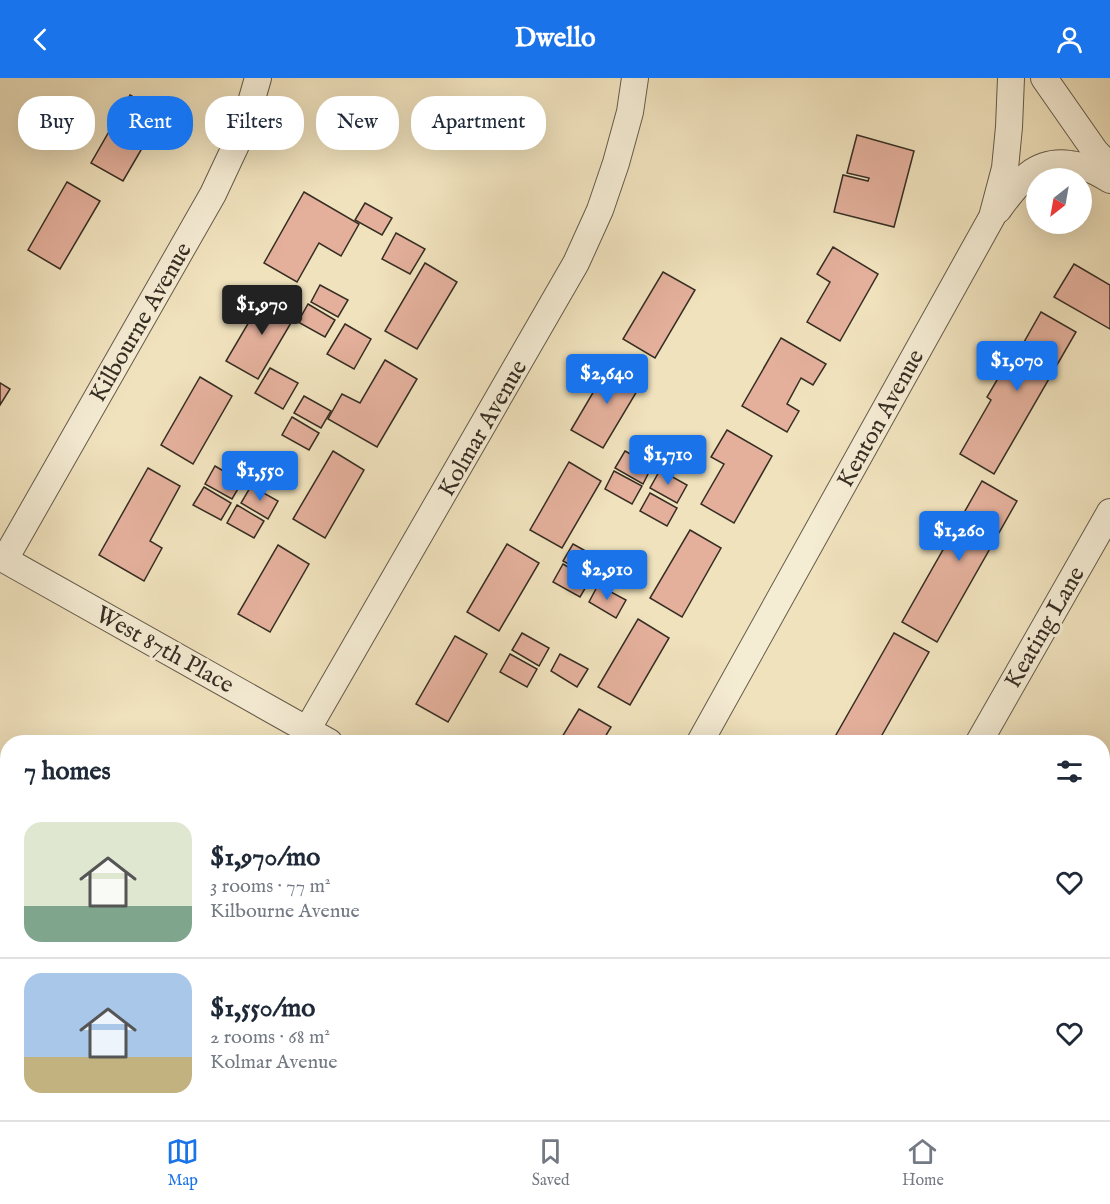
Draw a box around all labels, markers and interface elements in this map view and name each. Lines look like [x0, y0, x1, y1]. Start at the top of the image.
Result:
text: Dwello [515, 22, 595, 56]
icon: back [24, 23, 57, 56]
icon: person [1053, 23, 1086, 56]
chip: Buy [18, 96, 95, 150]
chip: Rent [107, 96, 193, 150]
chip: Filters [205, 96, 304, 150]
chip: New [316, 96, 399, 150]
chip: Apartment [411, 96, 546, 150]
north arrow [1026, 168, 1092, 234]
map controls [1026, 168, 1092, 234]
street label: Kilbourne Avenue [83, 237, 200, 408]
pin: $1,970 [213, 285, 311, 336]
text: $1,970 [236, 292, 288, 317]
pin: $1,070 [968, 341, 1066, 392]
street label: Kenton Avenue [831, 344, 932, 493]
text: $1,070 [991, 348, 1043, 373]
pin: $2,640 [558, 354, 656, 405]
street label: Kolmar Avenue [432, 355, 535, 503]
text: $2,640 [580, 361, 634, 386]
pin: $1,710 [619, 435, 717, 486]
text: $1,710 [643, 442, 693, 467]
pin: $1,550 [211, 451, 309, 502]
text: $1,550 [236, 458, 284, 483]
pin: $1,260 [910, 511, 1008, 562]
text: $1,260 [933, 518, 985, 543]
pin: $2,910 [558, 550, 656, 601]
text: $2,910 [581, 557, 633, 582]
street label: Keating Lane [998, 561, 1093, 694]
street label: West 87th Place [90, 600, 239, 701]
text: 7 homes [24, 755, 111, 788]
icon: filters [1053, 755, 1086, 788]
text: $1,970/mo [210, 841, 320, 874]
icon: home [72, 846, 144, 918]
icon: heart [1053, 866, 1086, 899]
text: 3 rooms · 77 m² [210, 874, 330, 899]
text: Kilbourne Avenue [210, 899, 360, 924]
text: $1,550/mo [210, 992, 315, 1025]
icon: home [72, 997, 144, 1069]
icon: heart [1053, 1017, 1086, 1050]
text: 2 rooms · 68 m² [210, 1025, 330, 1050]
text: Kolmar Avenue [210, 1050, 337, 1075]
tab: Map [166, 1135, 199, 1191]
tab: Saved [532, 1135, 570, 1191]
tab: Home [902, 1135, 944, 1191]

